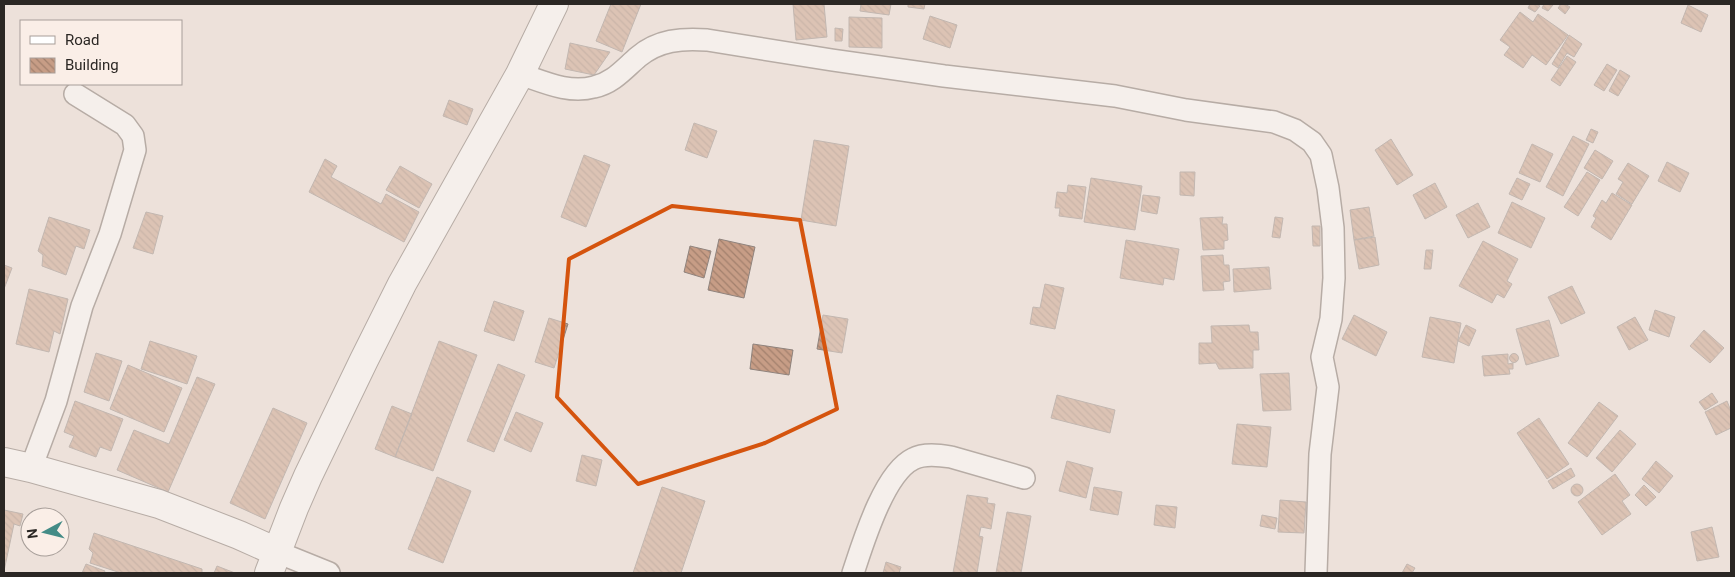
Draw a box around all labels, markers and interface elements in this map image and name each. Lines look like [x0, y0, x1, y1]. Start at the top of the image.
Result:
legend [20, 20, 182, 85]
text: Road [65, 31, 99, 49]
text: Building [65, 56, 119, 74]
north arrow [20, 507, 70, 557]
text: N [24, 528, 41, 539]

